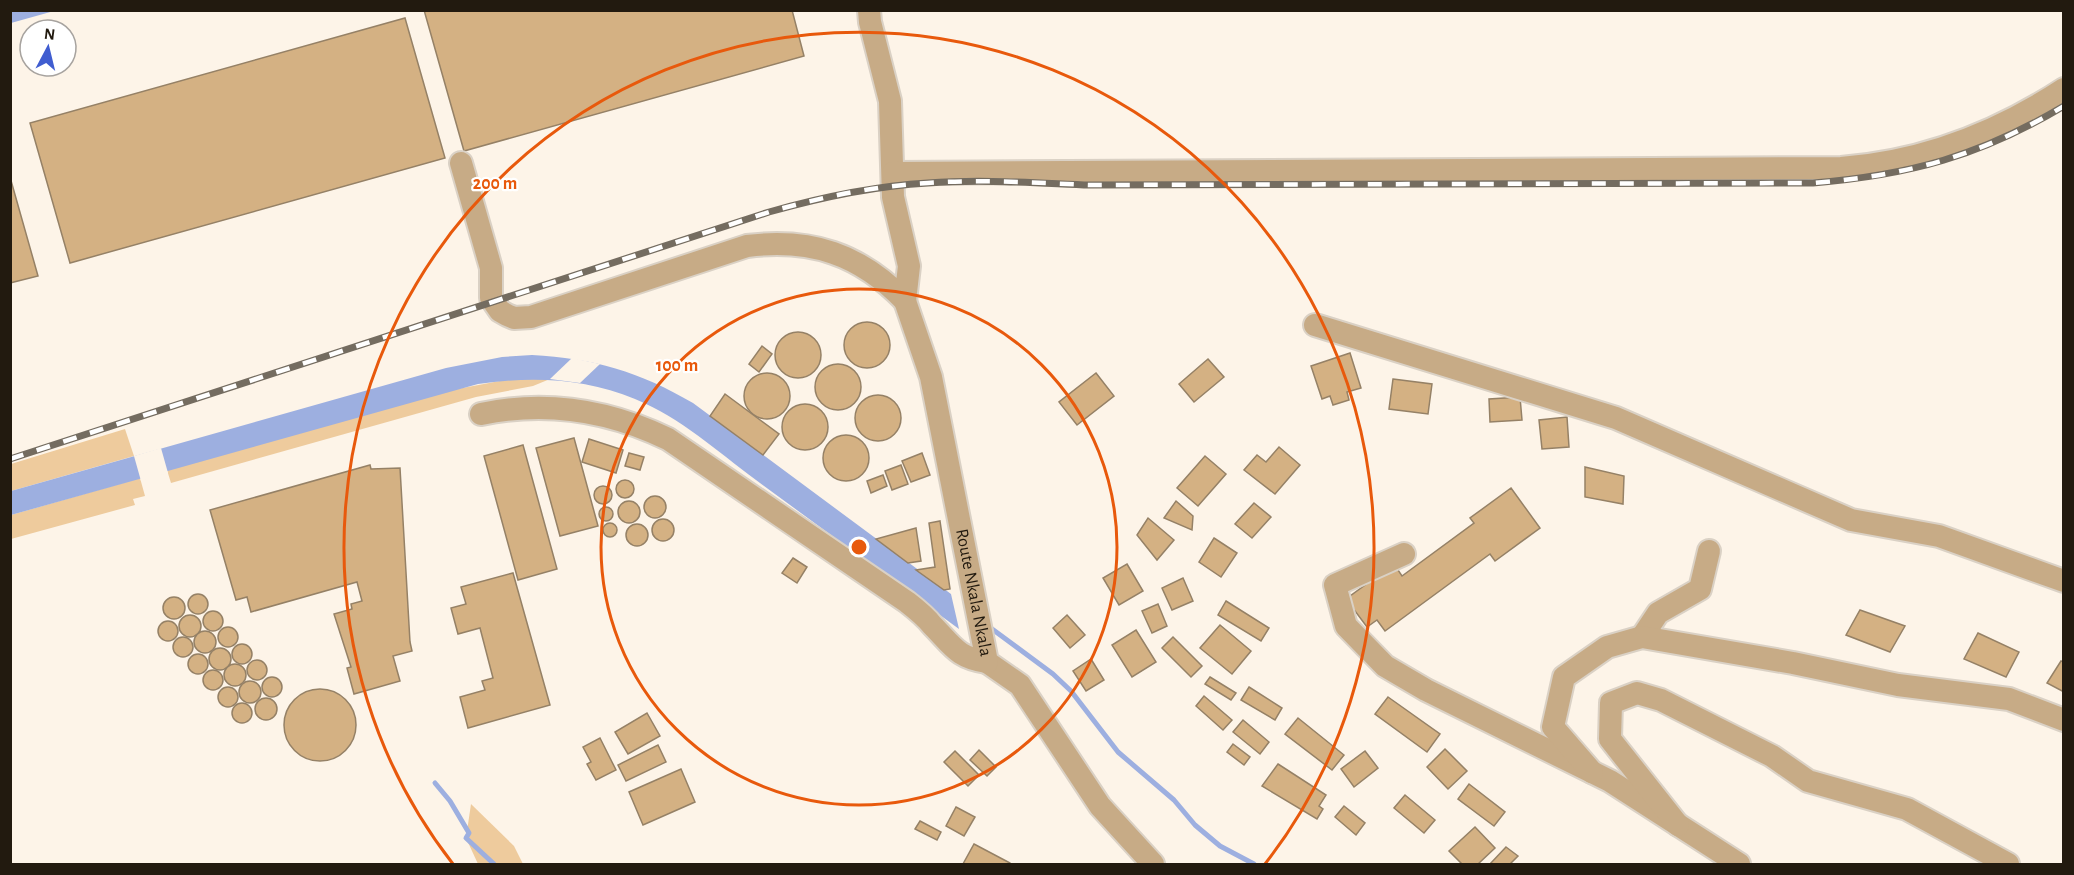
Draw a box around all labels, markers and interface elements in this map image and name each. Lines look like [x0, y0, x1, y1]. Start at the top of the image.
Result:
north arrow [18, 18, 78, 78]
text: N [43, 25, 56, 43]
text: 200 m [473, 175, 517, 193]
text: 100 m [656, 357, 698, 375]
street label: Route Nkala Nkala [952, 527, 995, 658]
centre of rings [849, 537, 869, 557]

